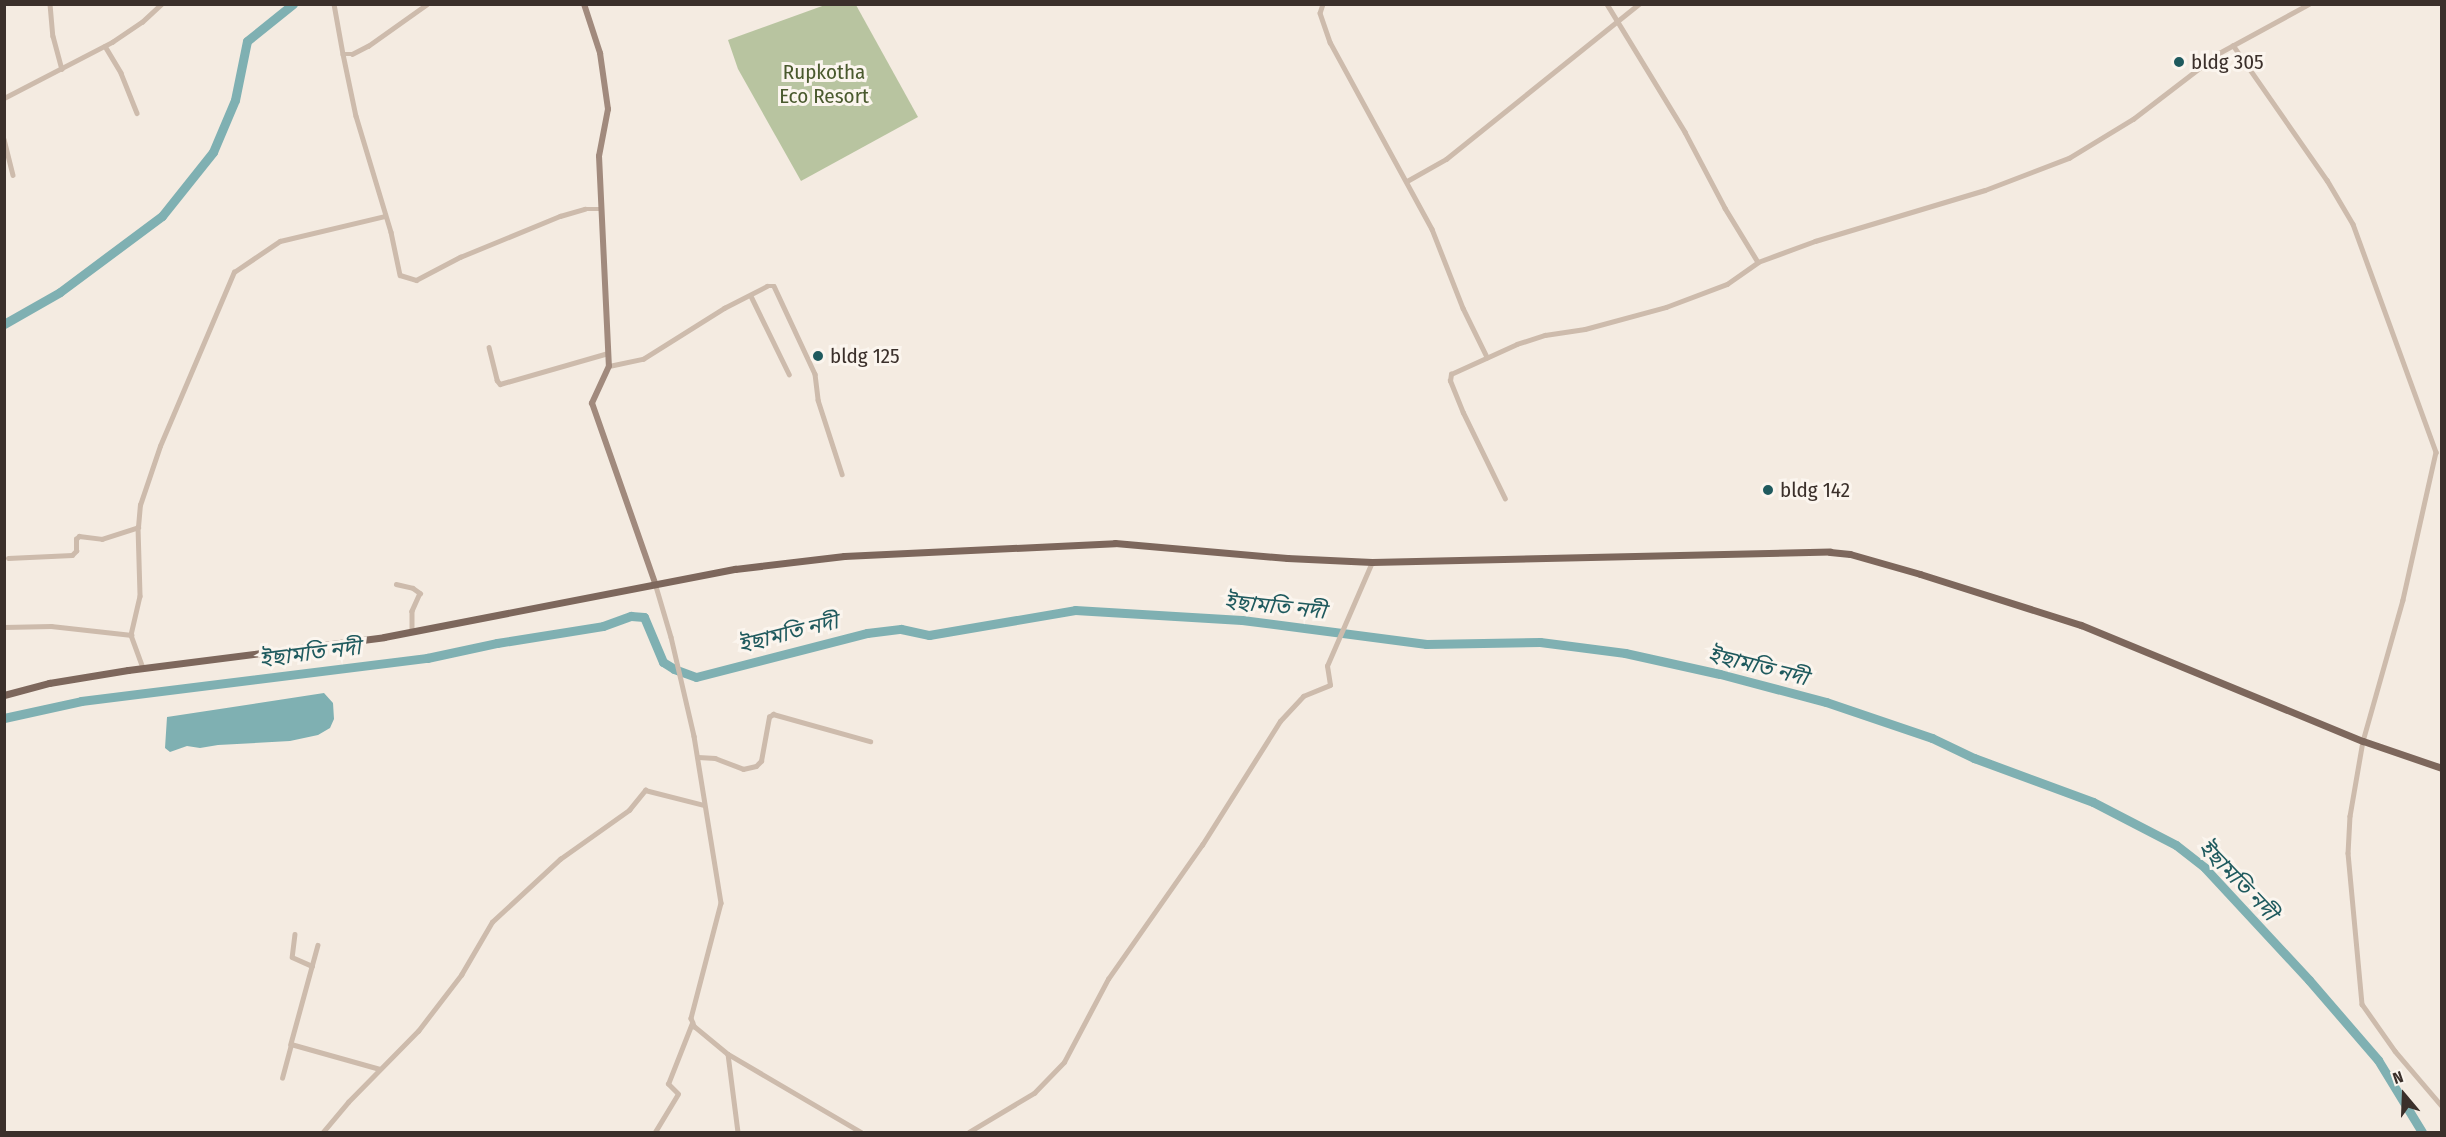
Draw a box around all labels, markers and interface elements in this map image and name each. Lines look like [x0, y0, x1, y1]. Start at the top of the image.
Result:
place label: bldg 305 [2191, 49, 2264, 75]
marker: bldg 305 [2172, 55, 2186, 69]
park label: Rupkotha Eco Resort [779, 59, 869, 109]
place label: bldg 125 [830, 343, 900, 369]
marker: bldg 125 [811, 349, 825, 363]
place label: bldg 142 [1780, 477, 1850, 503]
marker: bldg 142 [1761, 483, 1775, 497]
water label: ইছামতি নদী [1223, 588, 1327, 624]
water label: ইছামতি নদী [735, 608, 841, 658]
water label: ইছামতি নদী [258, 634, 362, 672]
water label: ইছামতি নদী [1705, 641, 1811, 691]
water label: ইছামতি নদী [2193, 834, 2283, 926]
north arrow [2374, 1065, 2434, 1125]
text: N [2390, 1067, 2406, 1088]

